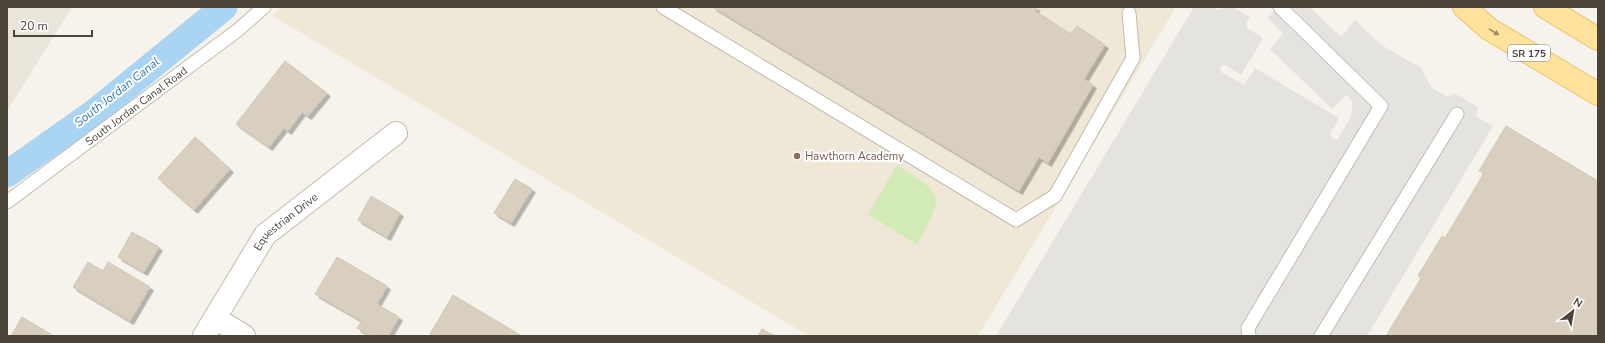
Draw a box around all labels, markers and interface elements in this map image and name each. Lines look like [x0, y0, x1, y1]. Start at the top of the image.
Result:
scale bar [14, 12, 92, 38]
text: 20 m [20, 18, 48, 34]
one-way arrow [1489, 28, 1499, 36]
road number: SR 175 [1508, 45, 1550, 61]
water label: South Jordan Canal [71, 53, 163, 130]
street label: South Jordan Canal Road [82, 63, 191, 149]
place label: Hawthorn Academy [805, 149, 904, 164]
marker: Hawthorn Academy [792, 151, 802, 161]
street label: Equestrian Drive [250, 190, 321, 253]
north arrow [1553, 291, 1593, 331]
text: N [1571, 294, 1585, 311]

